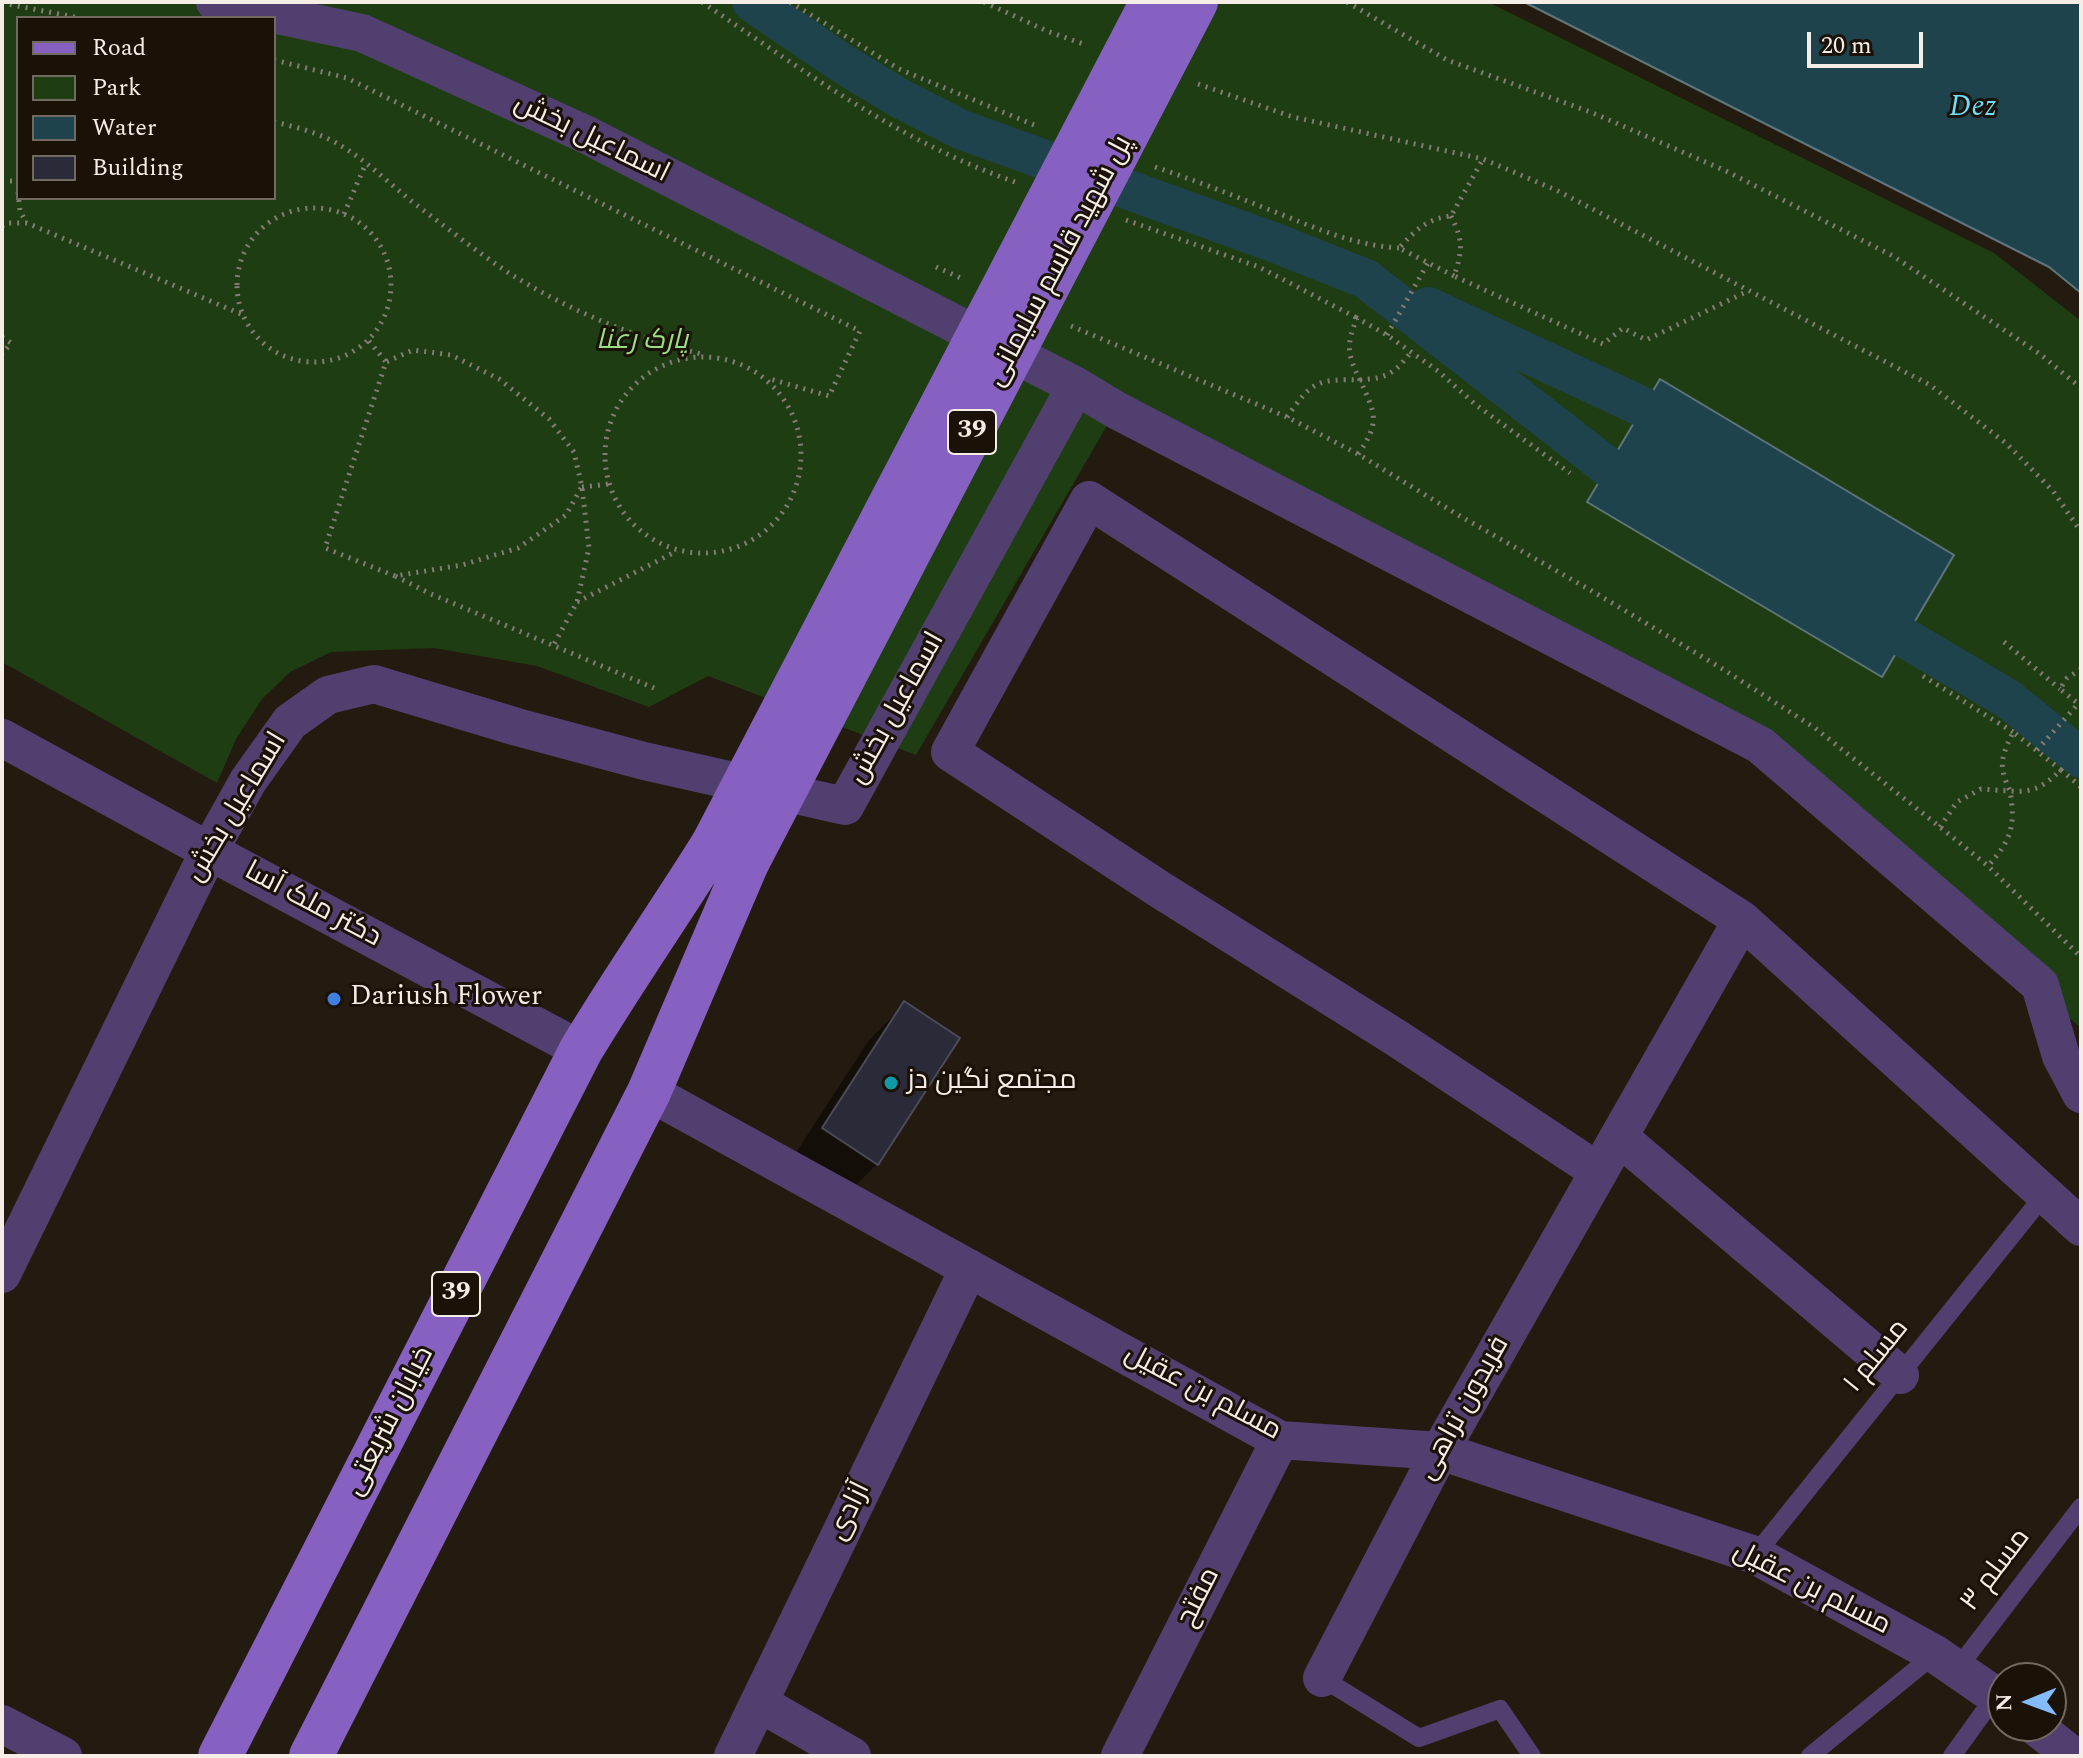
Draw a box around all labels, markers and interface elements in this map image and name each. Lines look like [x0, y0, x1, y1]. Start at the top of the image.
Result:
legend [16, 16, 276, 200]
scale bar [1811, 16, 1927, 66]
text: 20 m [1821, 28, 1872, 64]
text: Road [92, 30, 146, 66]
text: Park [92, 70, 142, 106]
street label: اسماعیل بخش [508, 88, 674, 192]
water label: Dez [1949, 91, 1997, 127]
text: Water [92, 110, 156, 146]
street label: پل شهید قاسم سلیمانی [981, 131, 1141, 393]
text: Building [92, 150, 184, 186]
park label: پارک رعنا [596, 326, 688, 360]
road number: 39 [948, 410, 996, 454]
street label: اسماعیل بخش [842, 627, 954, 791]
street label: اسماعیل بخش [180, 727, 296, 889]
street label: دکتر ملک آسا [238, 856, 386, 956]
place label: Dariush Flower [350, 982, 542, 1016]
marker: Dariush Flower [325, 990, 343, 1008]
place label: مجتمع نگین دز [907, 1066, 1077, 1100]
marker: مجتمع نگین دز [882, 1074, 900, 1092]
road number: 39 [432, 1272, 480, 1316]
street label: مسلم ۱ [1838, 1313, 1918, 1401]
street label: فریدون تراهی [1412, 1331, 1518, 1487]
street label: مسلم بن عقیل [1118, 1339, 1286, 1449]
street label: خیابان شریعتی [339, 1342, 443, 1502]
street label: آزادی [823, 1477, 879, 1547]
street label: مسلم ۳ [1955, 1523, 2039, 1619]
street label: مسلم بن عقیل [1727, 1536, 1895, 1644]
street label: مفتح [1171, 1563, 1229, 1633]
north arrow [1987, 1662, 2067, 1742]
text: N [1988, 1693, 2021, 1712]

